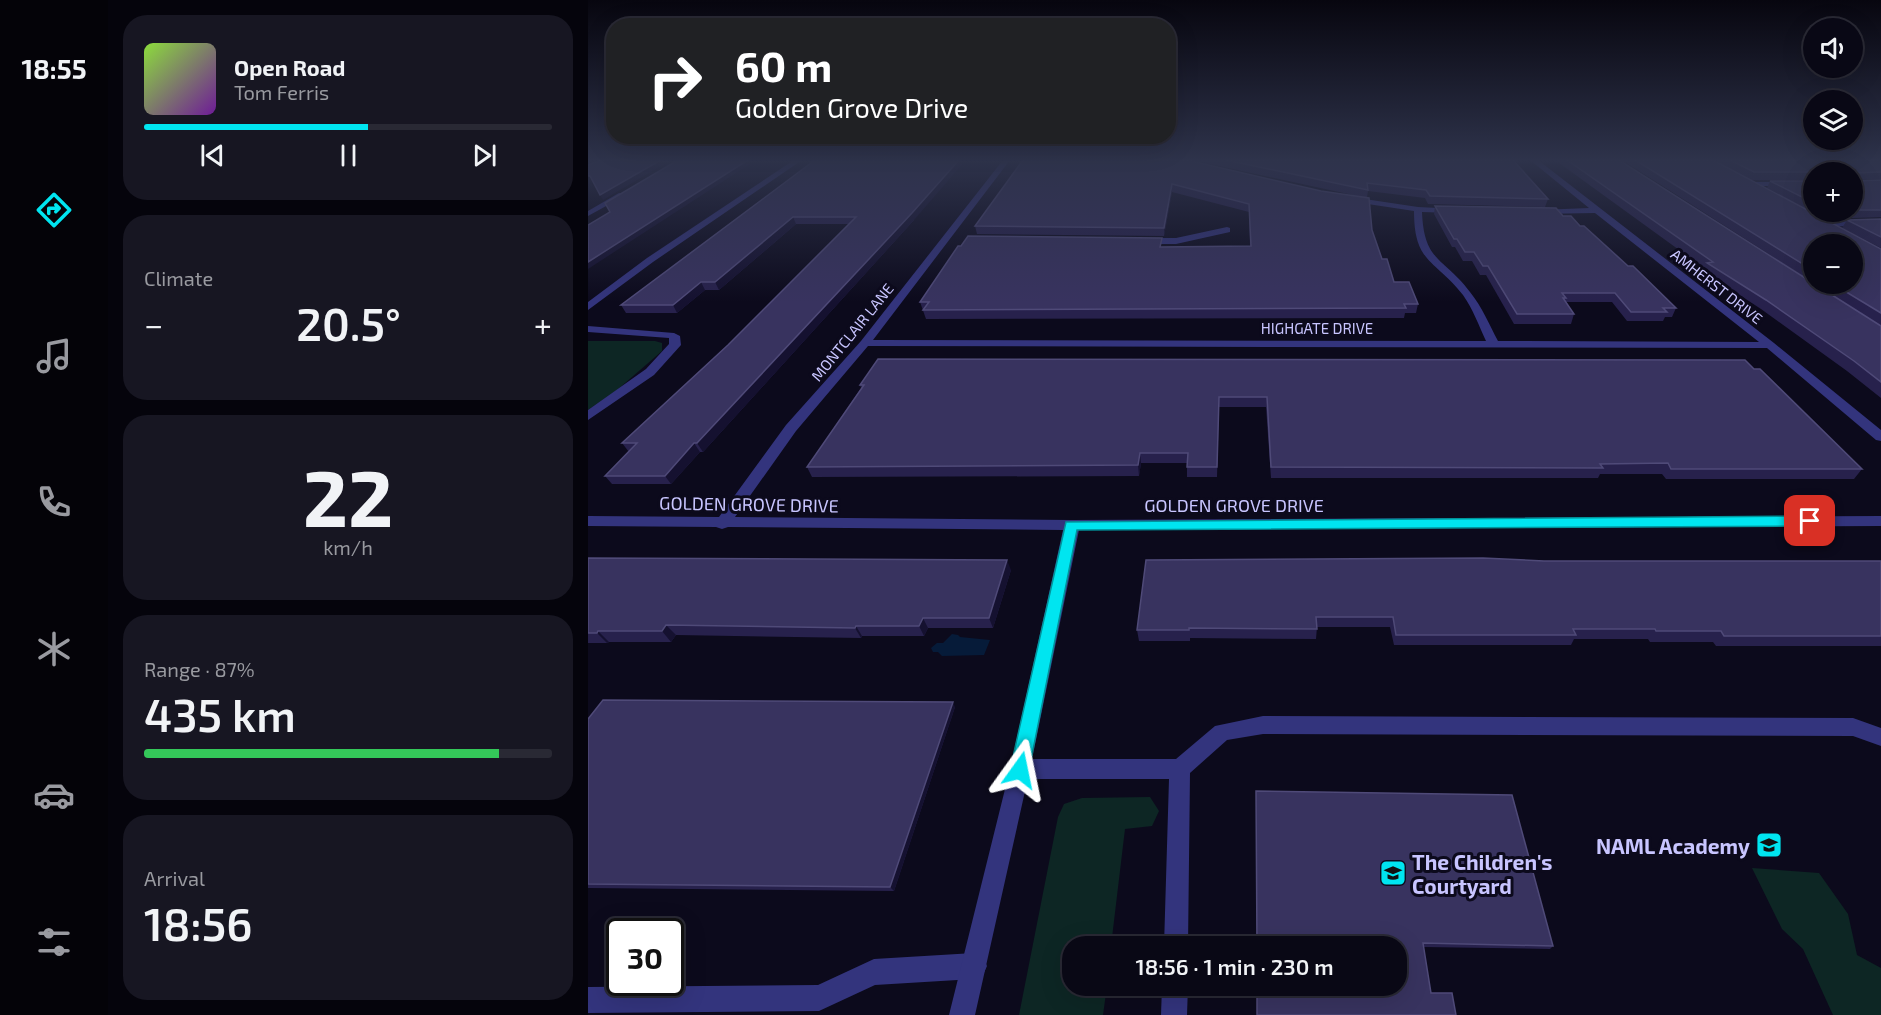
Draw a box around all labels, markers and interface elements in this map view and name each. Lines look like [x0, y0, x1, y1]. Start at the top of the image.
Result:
map controls [1803, 18, 1863, 294]
button: sound [1803, 18, 1863, 78]
text: 60 m [735, 40, 832, 90]
icon: right [636, 42, 714, 120]
text: 18:55 [21, 52, 87, 84]
text: Open Road [234, 54, 346, 80]
text: Tom Ferris [234, 80, 329, 104]
button: layers [1803, 90, 1863, 150]
text: Golden Grove Drive [735, 91, 968, 123]
icon: previous [196, 139, 229, 172]
icon: pause [332, 139, 365, 172]
icon: next [468, 139, 501, 172]
button: + [1803, 162, 1863, 222]
icon: directions [33, 189, 75, 231]
button: − [1803, 234, 1863, 294]
street label: AMHERST DRIVE [1668, 245, 1766, 327]
text: Climate [144, 266, 213, 290]
street label: MONTCLAIR LANE [807, 280, 897, 384]
text: 20.5° [296, 296, 401, 350]
text: − [144, 304, 163, 344]
text: + [534, 304, 552, 344]
street label: HIGHGATE DRIVE [1261, 319, 1373, 337]
icon: music [33, 335, 75, 377]
text: 22 [303, 449, 393, 543]
icon: phone [33, 481, 75, 523]
street label: GOLDEN GROVE DRIVE [659, 491, 839, 517]
street label: GOLDEN GROVE DRIVE [1144, 494, 1324, 516]
pin [1784, 495, 1835, 546]
icon: arrive [1793, 504, 1826, 537]
text: km/h [323, 535, 373, 559]
icon: climate [33, 628, 75, 670]
text: Range · 87% [144, 657, 255, 681]
text: 435 km [144, 687, 296, 741]
position arrow [988, 738, 1052, 802]
icon: car [33, 774, 75, 816]
school or university icon: NAML Academy [1754, 830, 1784, 860]
place label: NAML Academy [1596, 833, 1750, 859]
place label: The Children's Courtyard [1412, 849, 1553, 899]
school or university icon: The Children's Courtyard [1378, 858, 1408, 888]
text: Arrival [144, 866, 205, 890]
text: 18:56 [144, 896, 252, 950]
speed limit sign: 30 [606, 918, 684, 996]
icon: filters [33, 921, 75, 963]
text: 18:56 · 1 min · 230 m [1136, 953, 1333, 979]

